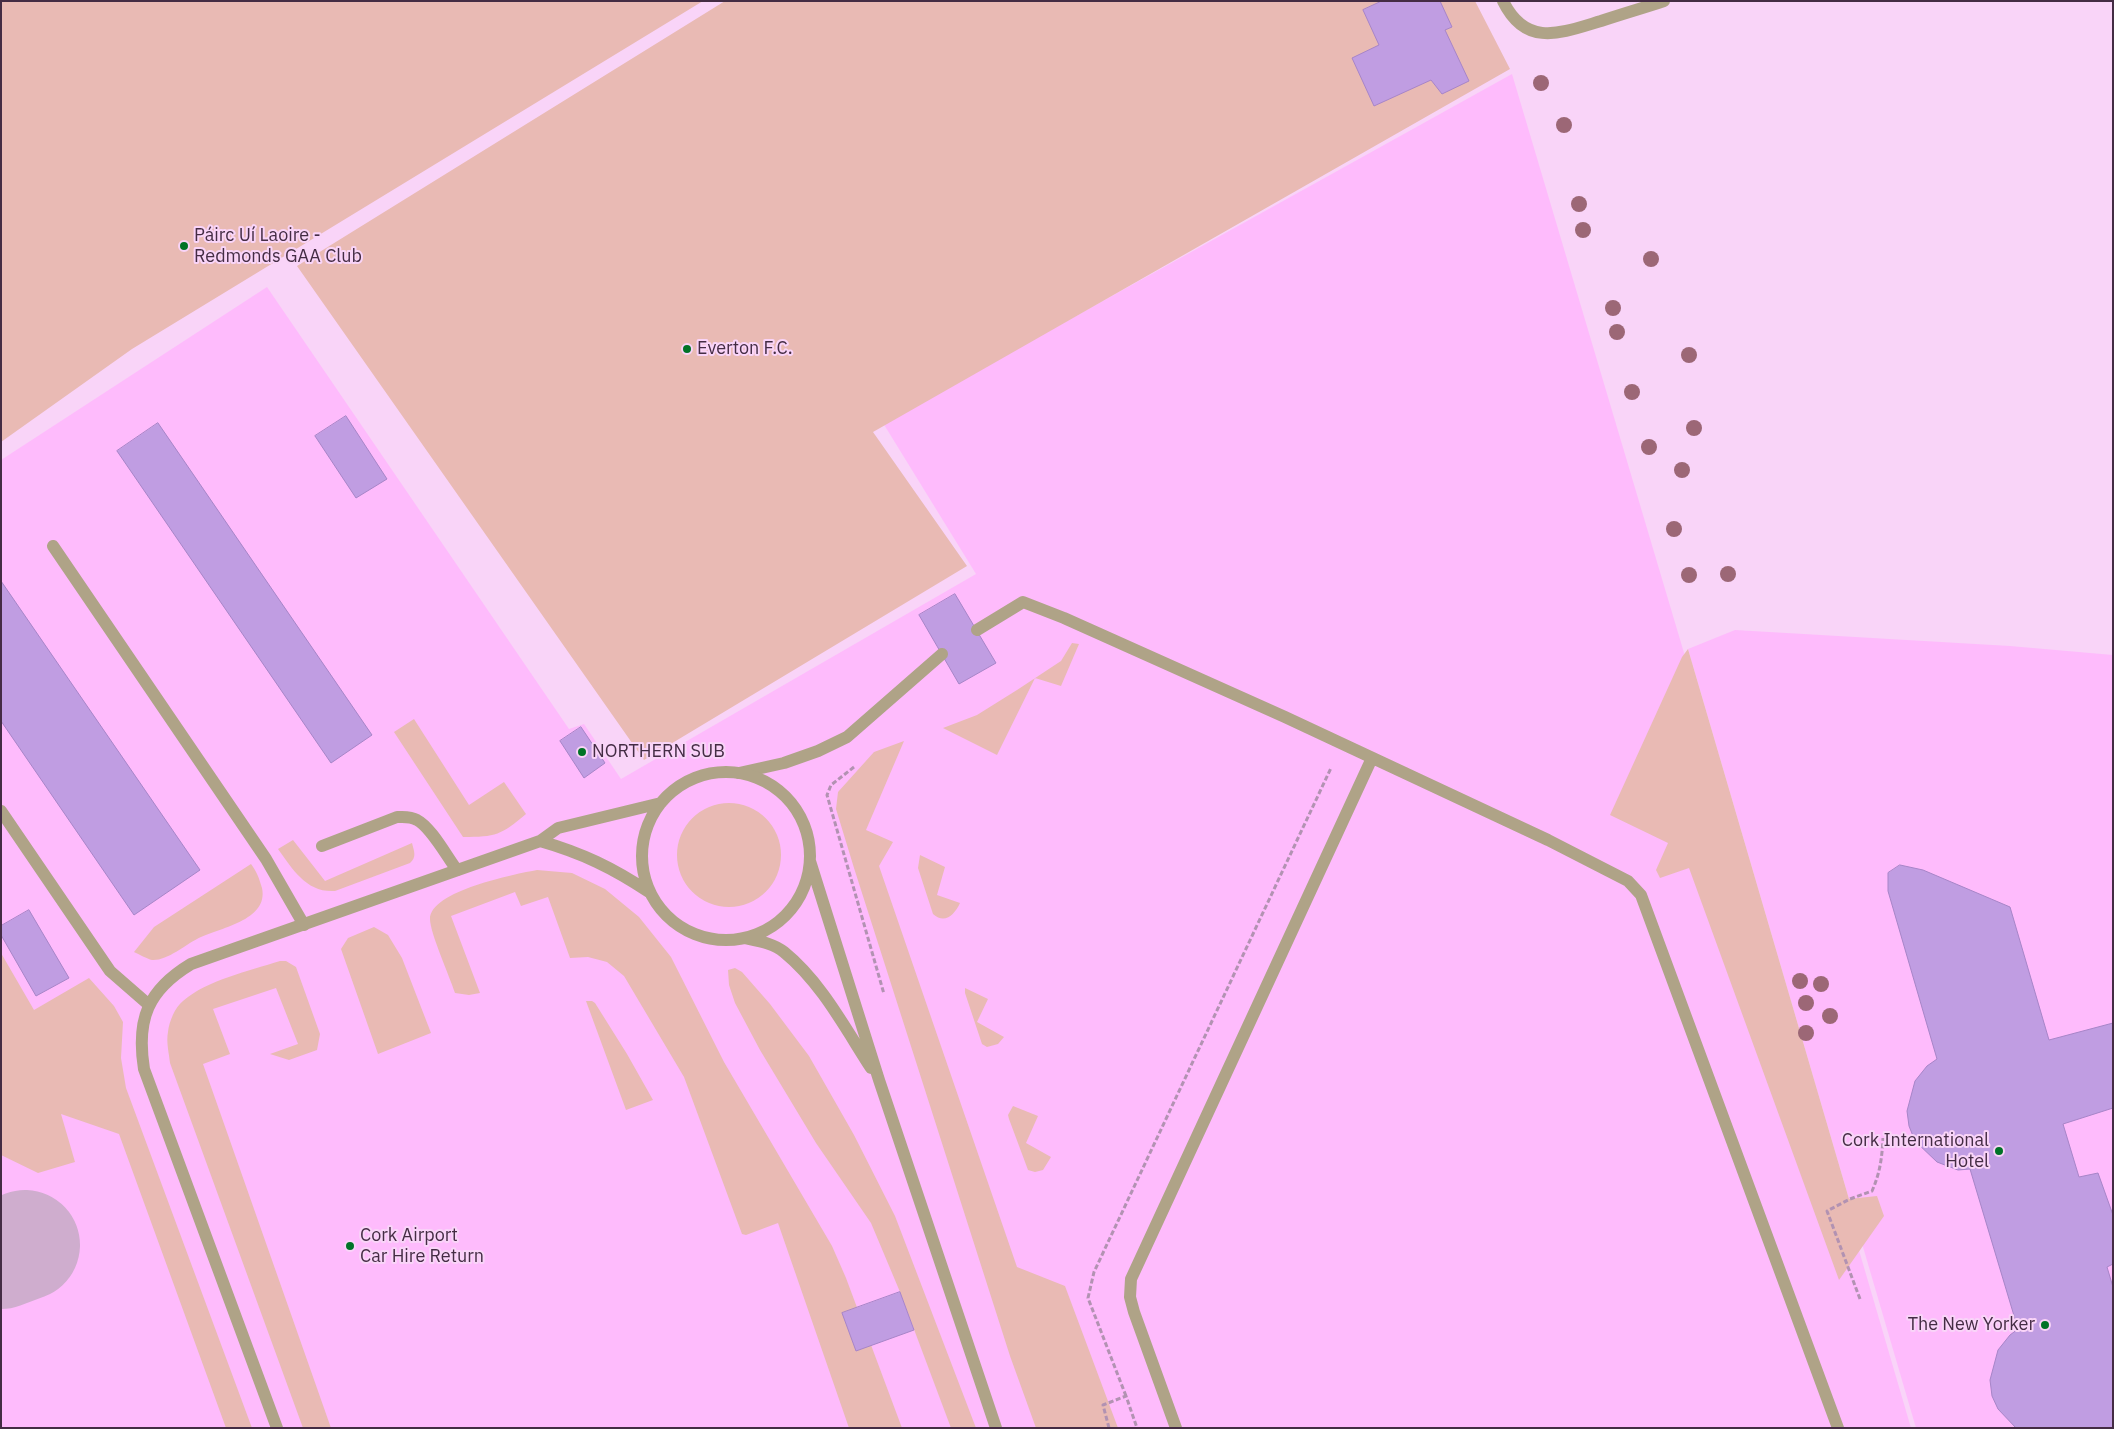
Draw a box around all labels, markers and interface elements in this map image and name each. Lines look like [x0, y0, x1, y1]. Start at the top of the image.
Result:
place label: Páirc Uí Laoire - Redmonds GAA Club [194, 225, 362, 268]
marker: Páirc Uí Laoire - Redmonds GAA Club [178, 240, 190, 252]
place label: Everton F.C. [697, 338, 793, 360]
marker: Everton F.C. [681, 343, 693, 355]
place label: NORTHERN SUB [592, 741, 725, 763]
marker: NORTHERN SUB [576, 746, 588, 758]
place label: Cork International Hotel [1842, 1130, 1989, 1172]
marker: Cork International Hotel [1993, 1145, 2005, 1157]
place label: Cork Airport Car Hire Return [360, 1225, 484, 1268]
marker: Cork Airport Car Hire Return [344, 1240, 356, 1252]
place label: The New Yorker [1908, 1314, 2035, 1336]
marker: The New Yorker [2039, 1319, 2051, 1331]

